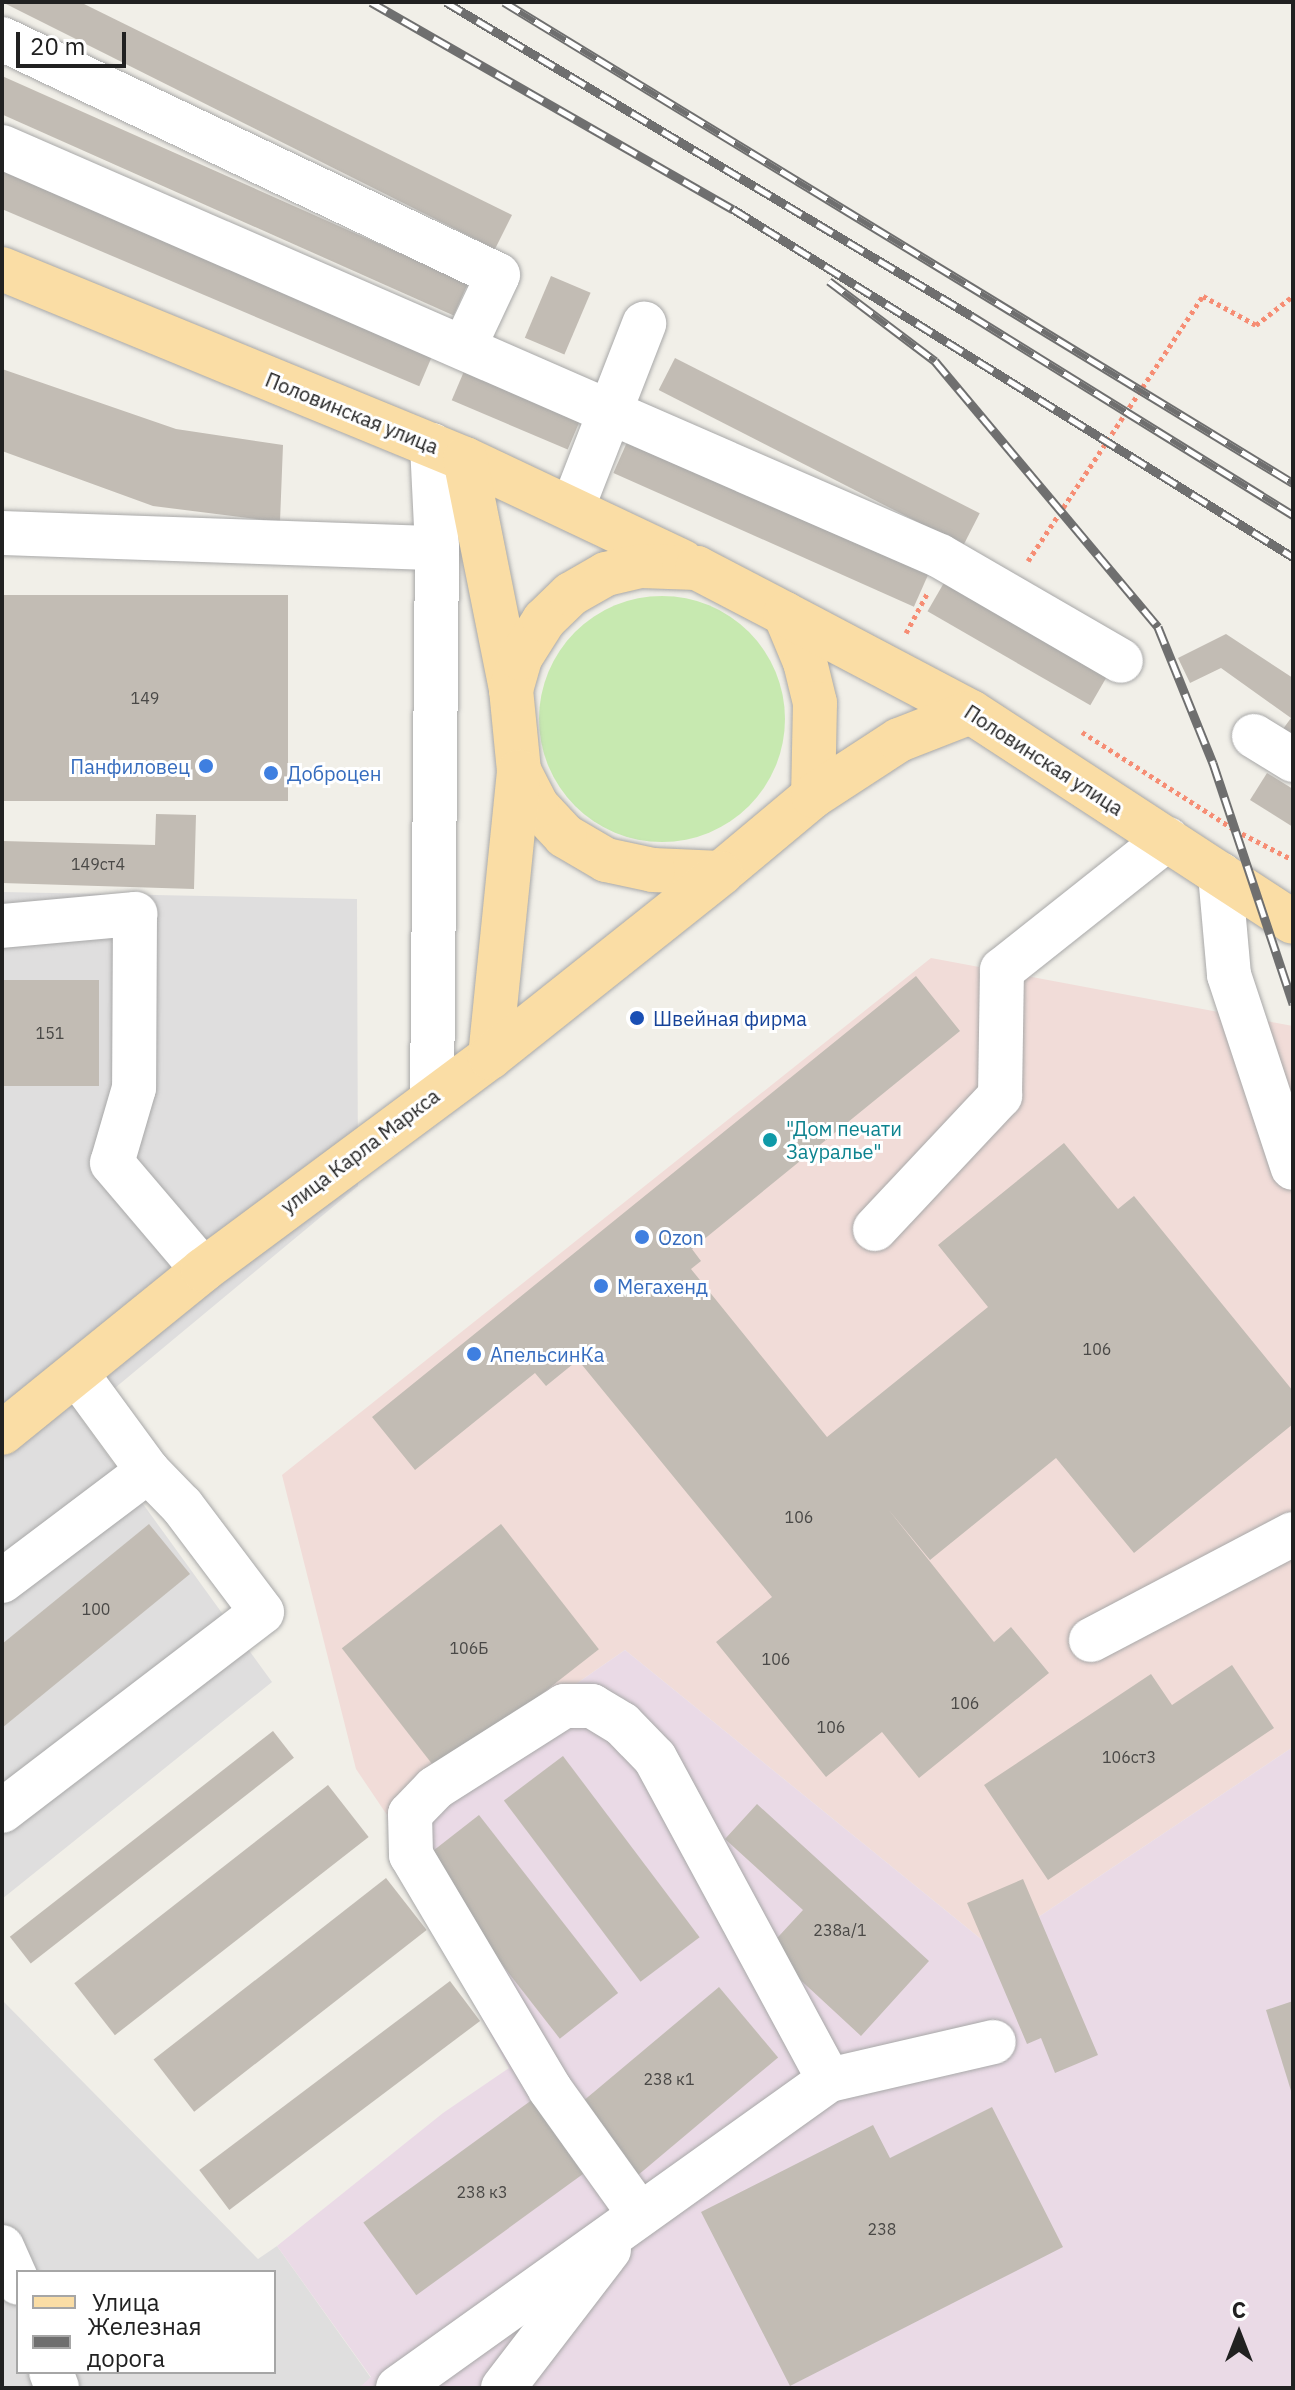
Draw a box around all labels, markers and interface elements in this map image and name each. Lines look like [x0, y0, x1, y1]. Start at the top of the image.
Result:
scale bar [20, 16, 130, 66]
text: 20 m [30, 30, 85, 62]
street label: Половинская улица [262, 367, 442, 459]
house number: 149 [131, 688, 159, 708]
street label: Половинская улица [960, 700, 1128, 820]
place label: Панфиловец [70, 754, 190, 778]
marker: Панфиловец [197, 757, 215, 775]
place label: Доброцен [287, 761, 382, 785]
marker: Доброцен [262, 764, 280, 782]
house number: 149ст4 [71, 854, 125, 874]
place label: Швейная фирма [653, 1006, 807, 1030]
marker: Швейная фирма [628, 1009, 646, 1027]
house number: 151 [36, 1023, 64, 1043]
street label: улица Карла Маркса [276, 1084, 444, 1218]
place label: "Дом печати Зауралье" [786, 1116, 902, 1163]
marker: "Дом печати Зауралье" [761, 1131, 779, 1149]
place label: Ozon [658, 1225, 704, 1249]
marker: Ozon [633, 1228, 651, 1246]
place label: Мегахенд [617, 1274, 708, 1298]
marker: Мегахенд [592, 1277, 610, 1295]
house number: 106 [1083, 1339, 1111, 1359]
place label: АпельсинКа [490, 1342, 604, 1366]
marker: АпельсинКа [465, 1345, 483, 1363]
house number: 106 [785, 1507, 813, 1527]
house number: 100 [82, 1599, 110, 1619]
house number: 106Б [450, 1638, 488, 1658]
house number: 106 [762, 1649, 790, 1669]
house number: 106 [951, 1693, 979, 1713]
house number: 106 [817, 1717, 845, 1737]
house number: 106ст3 [1102, 1747, 1156, 1767]
house number: 238а/1 [813, 1920, 867, 1940]
house number: 238 к1 [644, 2069, 694, 2089]
house number: 238 к3 [457, 2182, 507, 2202]
house number: 238 [868, 2219, 896, 2239]
legend [16, 2270, 276, 2374]
text: Улица [92, 2286, 160, 2318]
north arrow [1199, 2294, 1279, 2374]
text: С [1232, 2295, 1246, 2324]
text: Железная дорога [87, 2310, 202, 2374]

